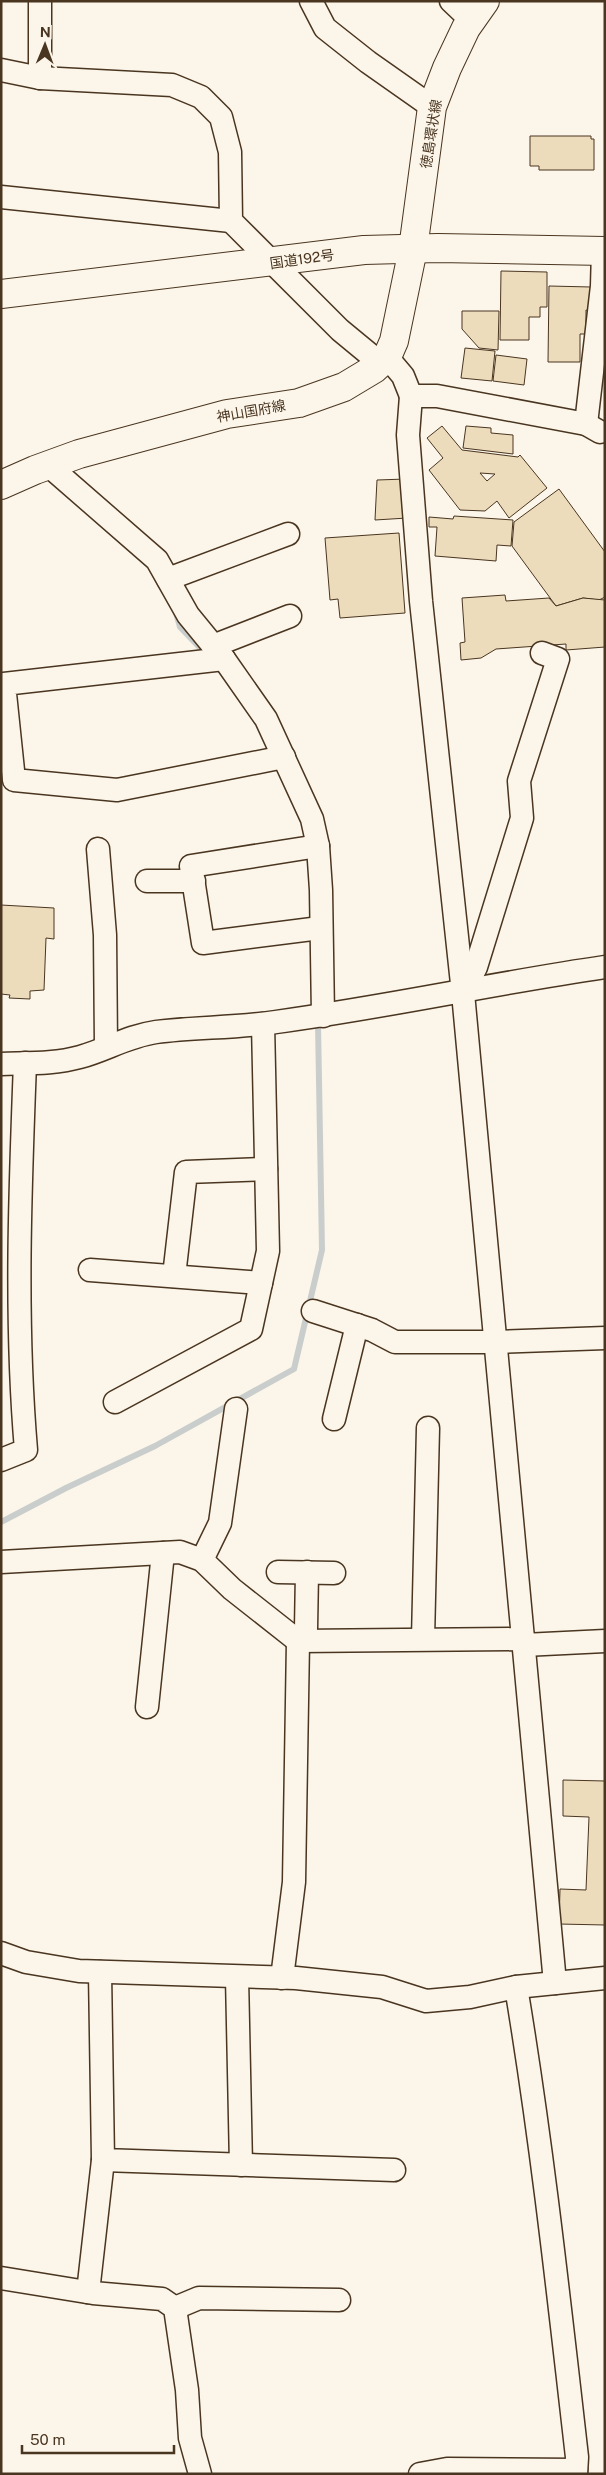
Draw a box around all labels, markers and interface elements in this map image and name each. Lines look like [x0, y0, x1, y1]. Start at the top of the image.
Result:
north arrow [20, 20, 70, 70]
text: N [40, 24, 51, 40]
street label: 徳島環状線 [418, 98, 444, 170]
street label: 国道192号 [269, 247, 335, 271]
street label: 神山国府線 [215, 397, 287, 425]
scale bar [22, 2422, 175, 2454]
text: 50 m [30, 2431, 65, 2448]

